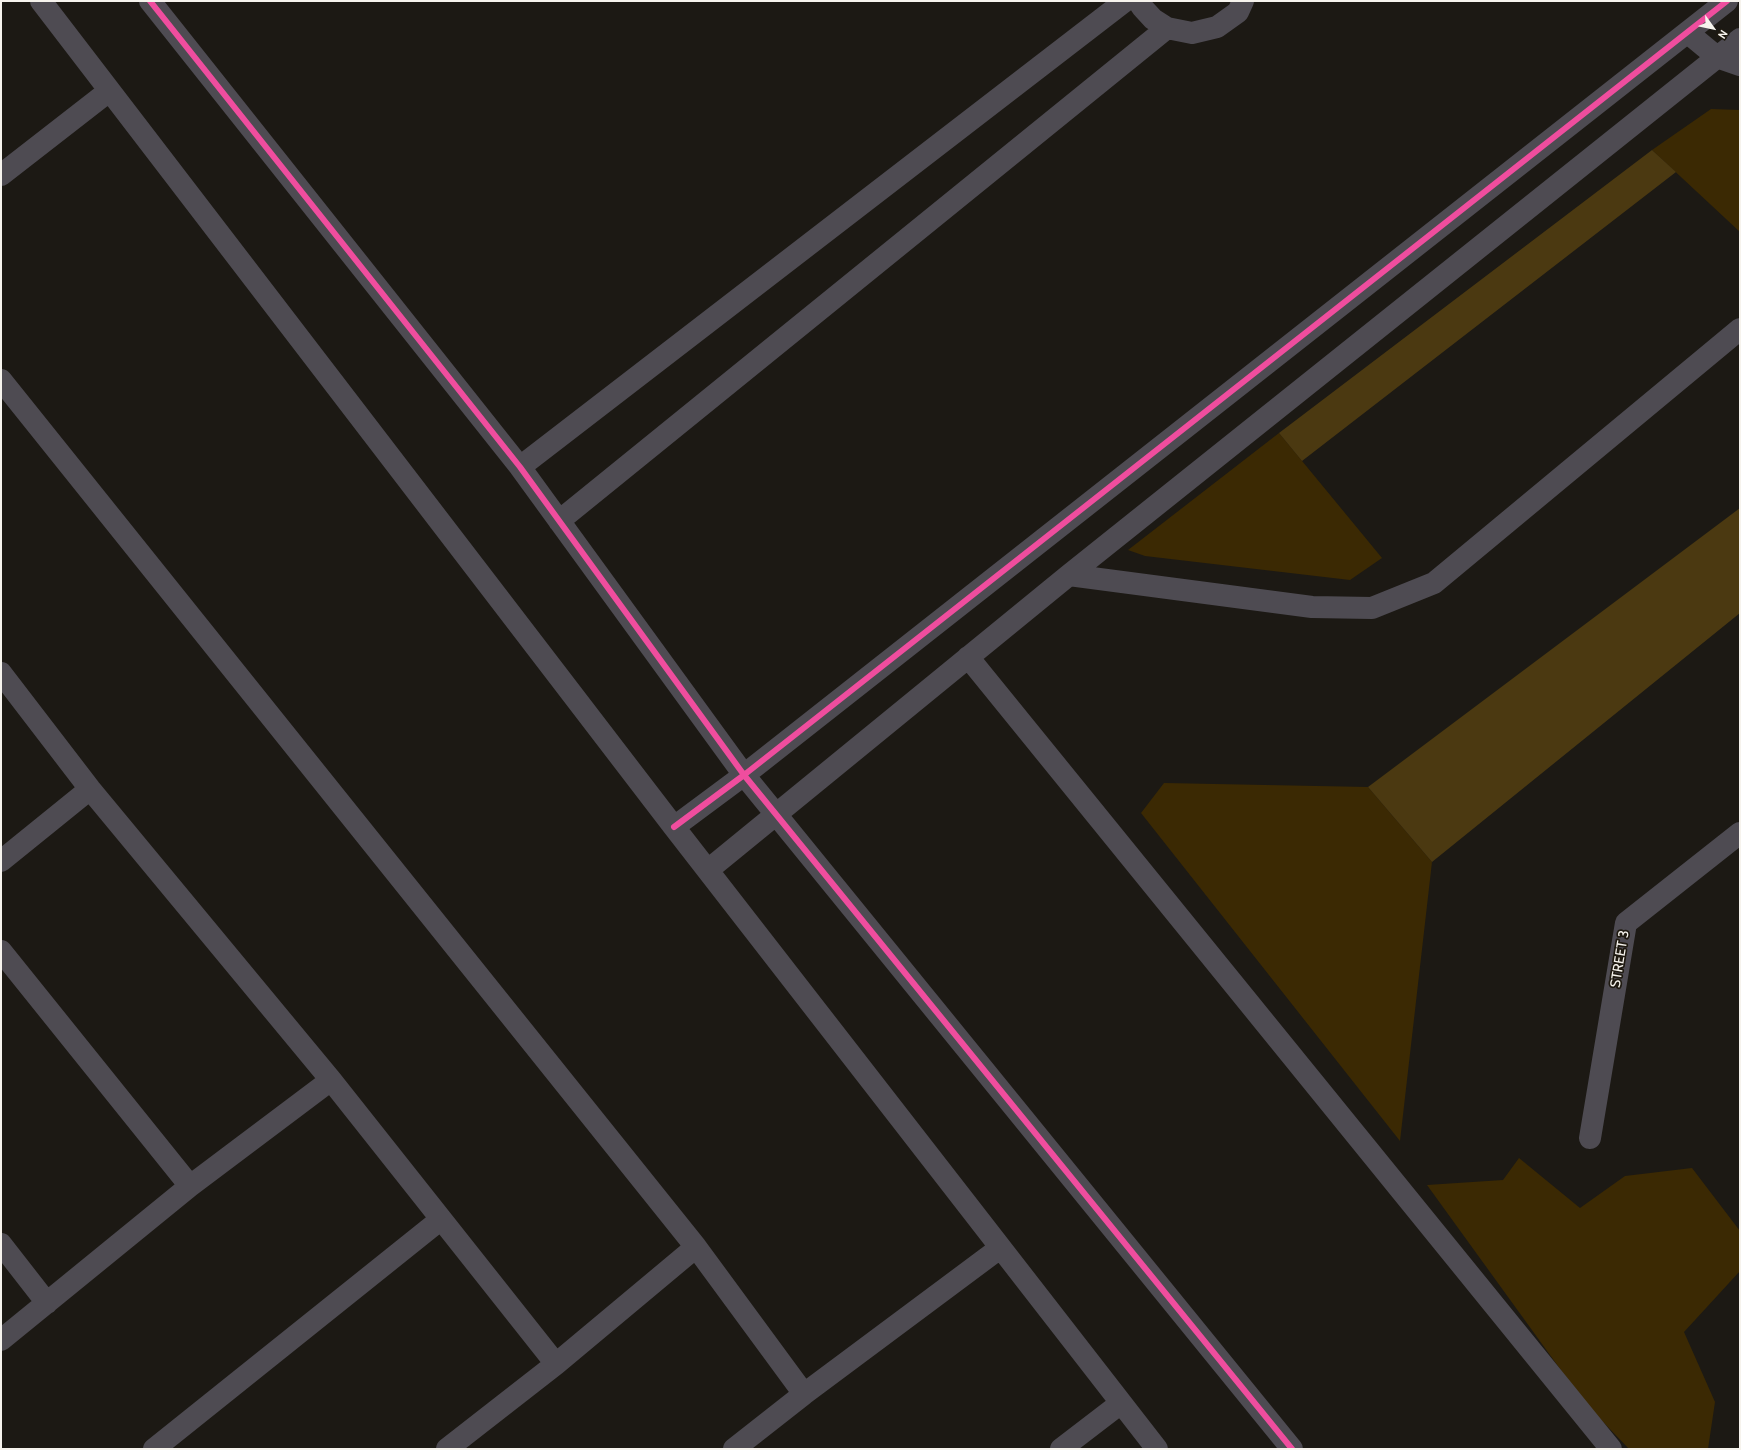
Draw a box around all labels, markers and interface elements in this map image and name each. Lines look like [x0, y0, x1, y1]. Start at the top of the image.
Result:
north arrow [1693, 8, 1733, 48]
text: N [1715, 27, 1731, 42]
street label: STREET 3 [1607, 929, 1633, 989]

